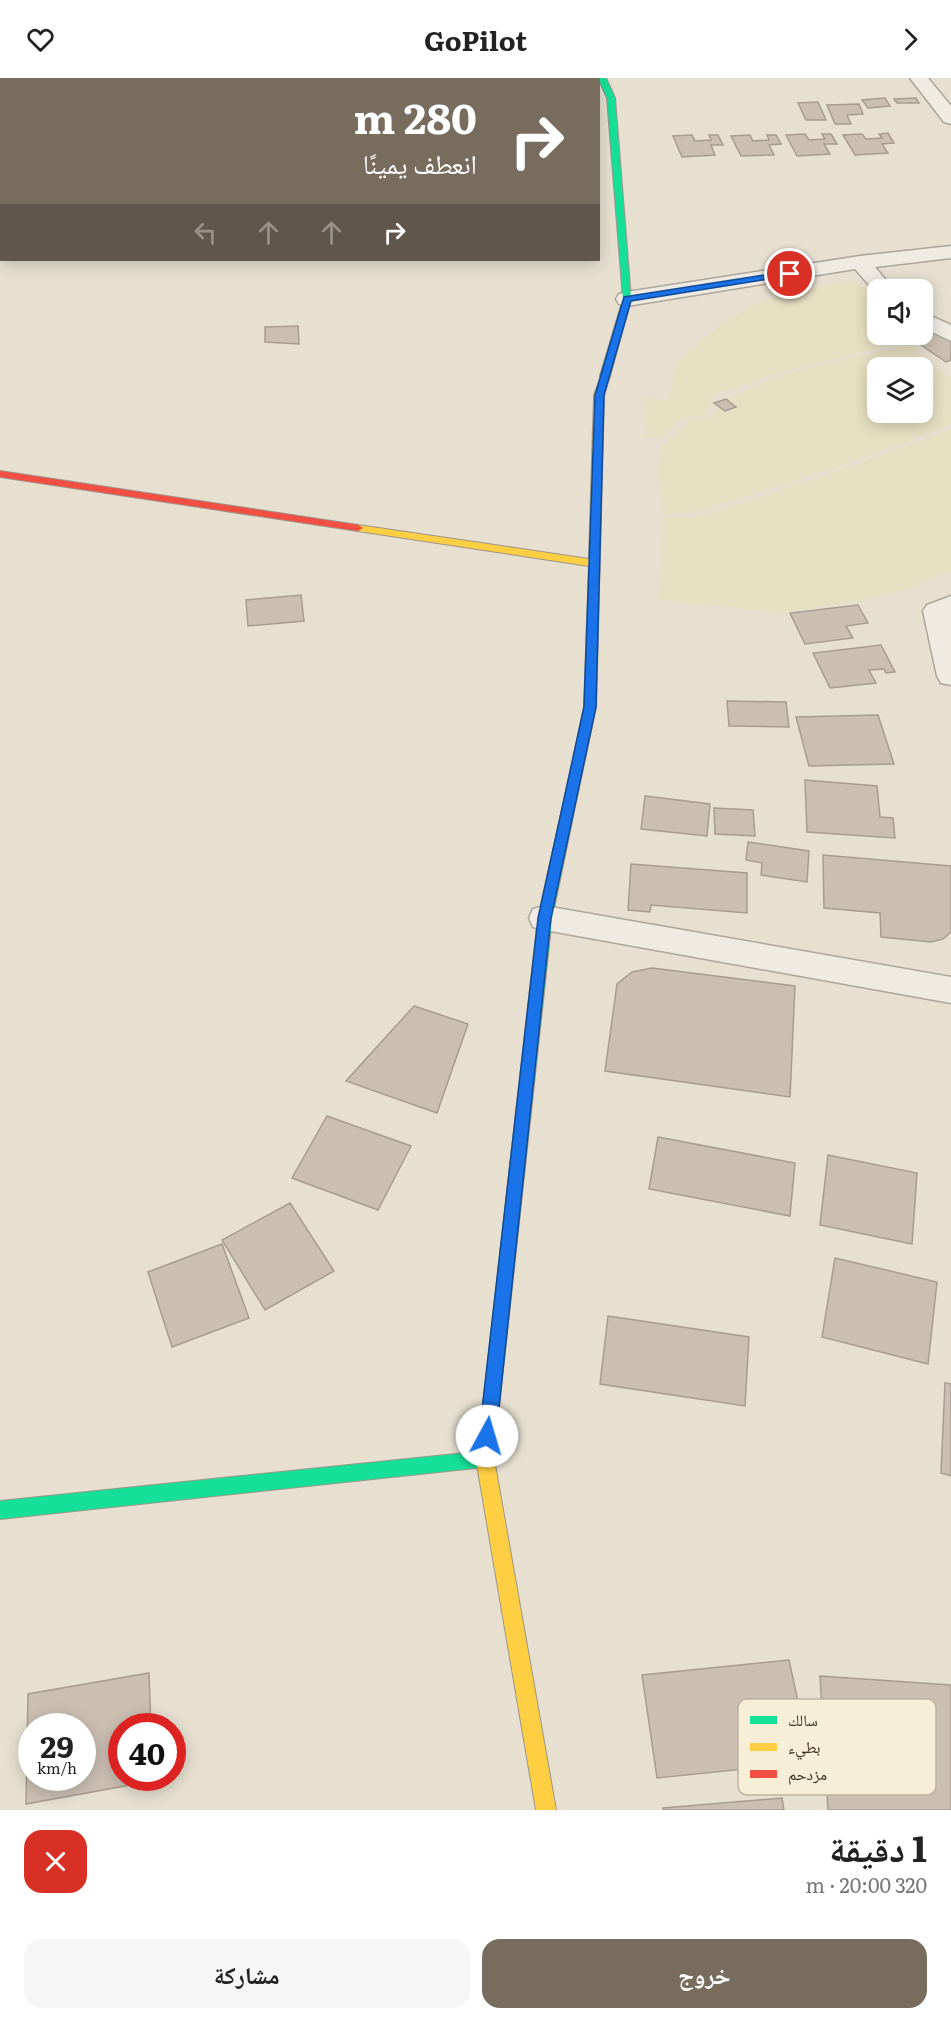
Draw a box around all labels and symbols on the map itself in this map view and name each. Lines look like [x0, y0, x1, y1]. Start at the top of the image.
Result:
pin [764, 248, 815, 299]
position arrow [455, 1404, 519, 1468]
legend [738, 1699, 936, 1795]
text: سالك [788, 1707, 818, 1731]
speed limit sign: 40 [108, 1713, 186, 1791]
text: بطيء [788, 1734, 820, 1760]
text: مزدحم [788, 1761, 827, 1785]

